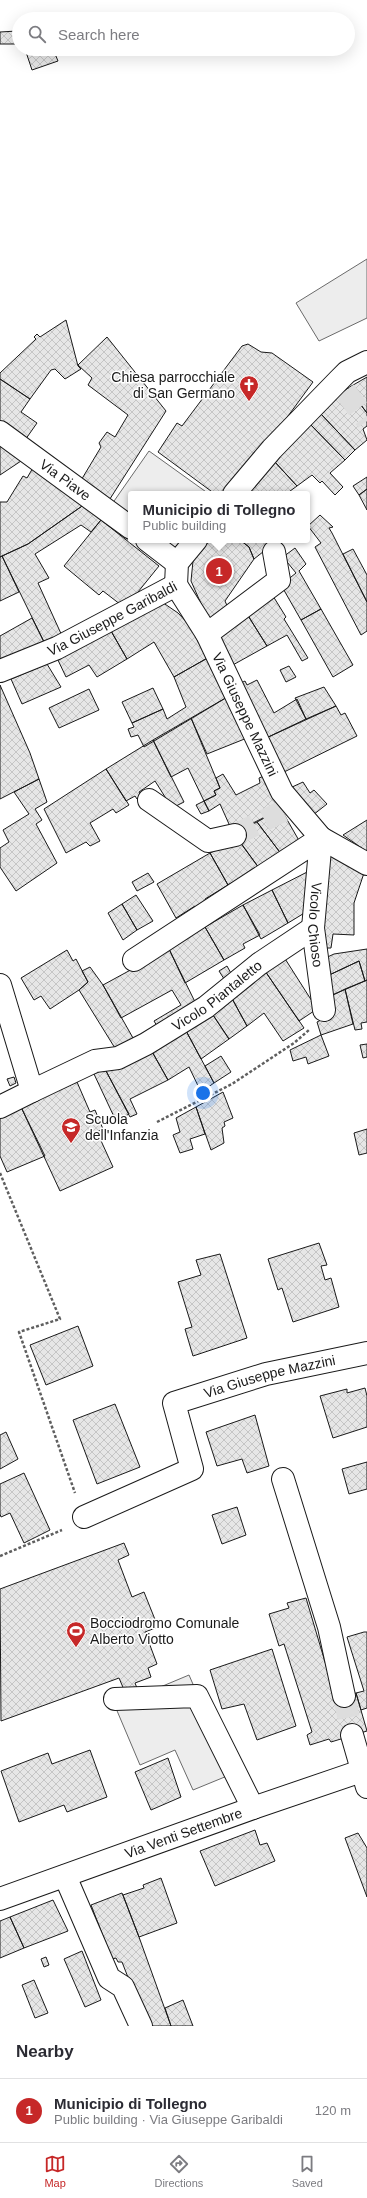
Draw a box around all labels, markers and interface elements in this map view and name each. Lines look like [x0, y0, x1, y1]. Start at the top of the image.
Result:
search box [12, 12, 355, 56]
icon: search [26, 23, 48, 45]
text: Search here [58, 26, 140, 43]
place label: Chiesa parrocchiale di San Germano [111, 369, 235, 401]
church icon: Chiesa parrocchiale di San Germano [238, 374, 260, 402]
street label: Via Piave [37, 456, 94, 504]
popup [128, 491, 310, 543]
text: Municipio di Tollegno [142, 501, 296, 518]
text: Public building [142, 518, 226, 533]
pin: 1 [206, 556, 232, 586]
street label: Via Giuseppe Garibaldi [45, 578, 180, 659]
street label: Via Giuseppe Mazzini [209, 650, 281, 779]
street label: Vicolo Chioso [305, 881, 326, 968]
street label: Vicolo Piantaletto [169, 957, 265, 1034]
your location [193, 1083, 213, 1103]
place label: Scuola dell'Infanzia [85, 1111, 159, 1143]
school or university icon: Scuola dell'Infanzia [60, 1116, 82, 1144]
street label: Via Giuseppe Mazzini [202, 1352, 337, 1401]
place label: Bocciodromo Comunale Alberto Viotto [90, 1615, 240, 1647]
sports icon: Bocciodromo Comunale Alberto Viotto [65, 1620, 87, 1648]
street label: Via Venti Settembre [123, 1804, 245, 1861]
text: Nearby [16, 2042, 74, 2061]
text: Municipio di Tollegno [54, 2095, 207, 2112]
text: 1 [25, 2103, 33, 2118]
text: 120 m [315, 2103, 351, 2118]
text: Public building · Via Giuseppe Garibaldi [54, 2112, 283, 2127]
tab: Map [44, 2153, 66, 2189]
tab: Directions [154, 2153, 203, 2189]
tab: Saved [292, 2153, 323, 2189]

